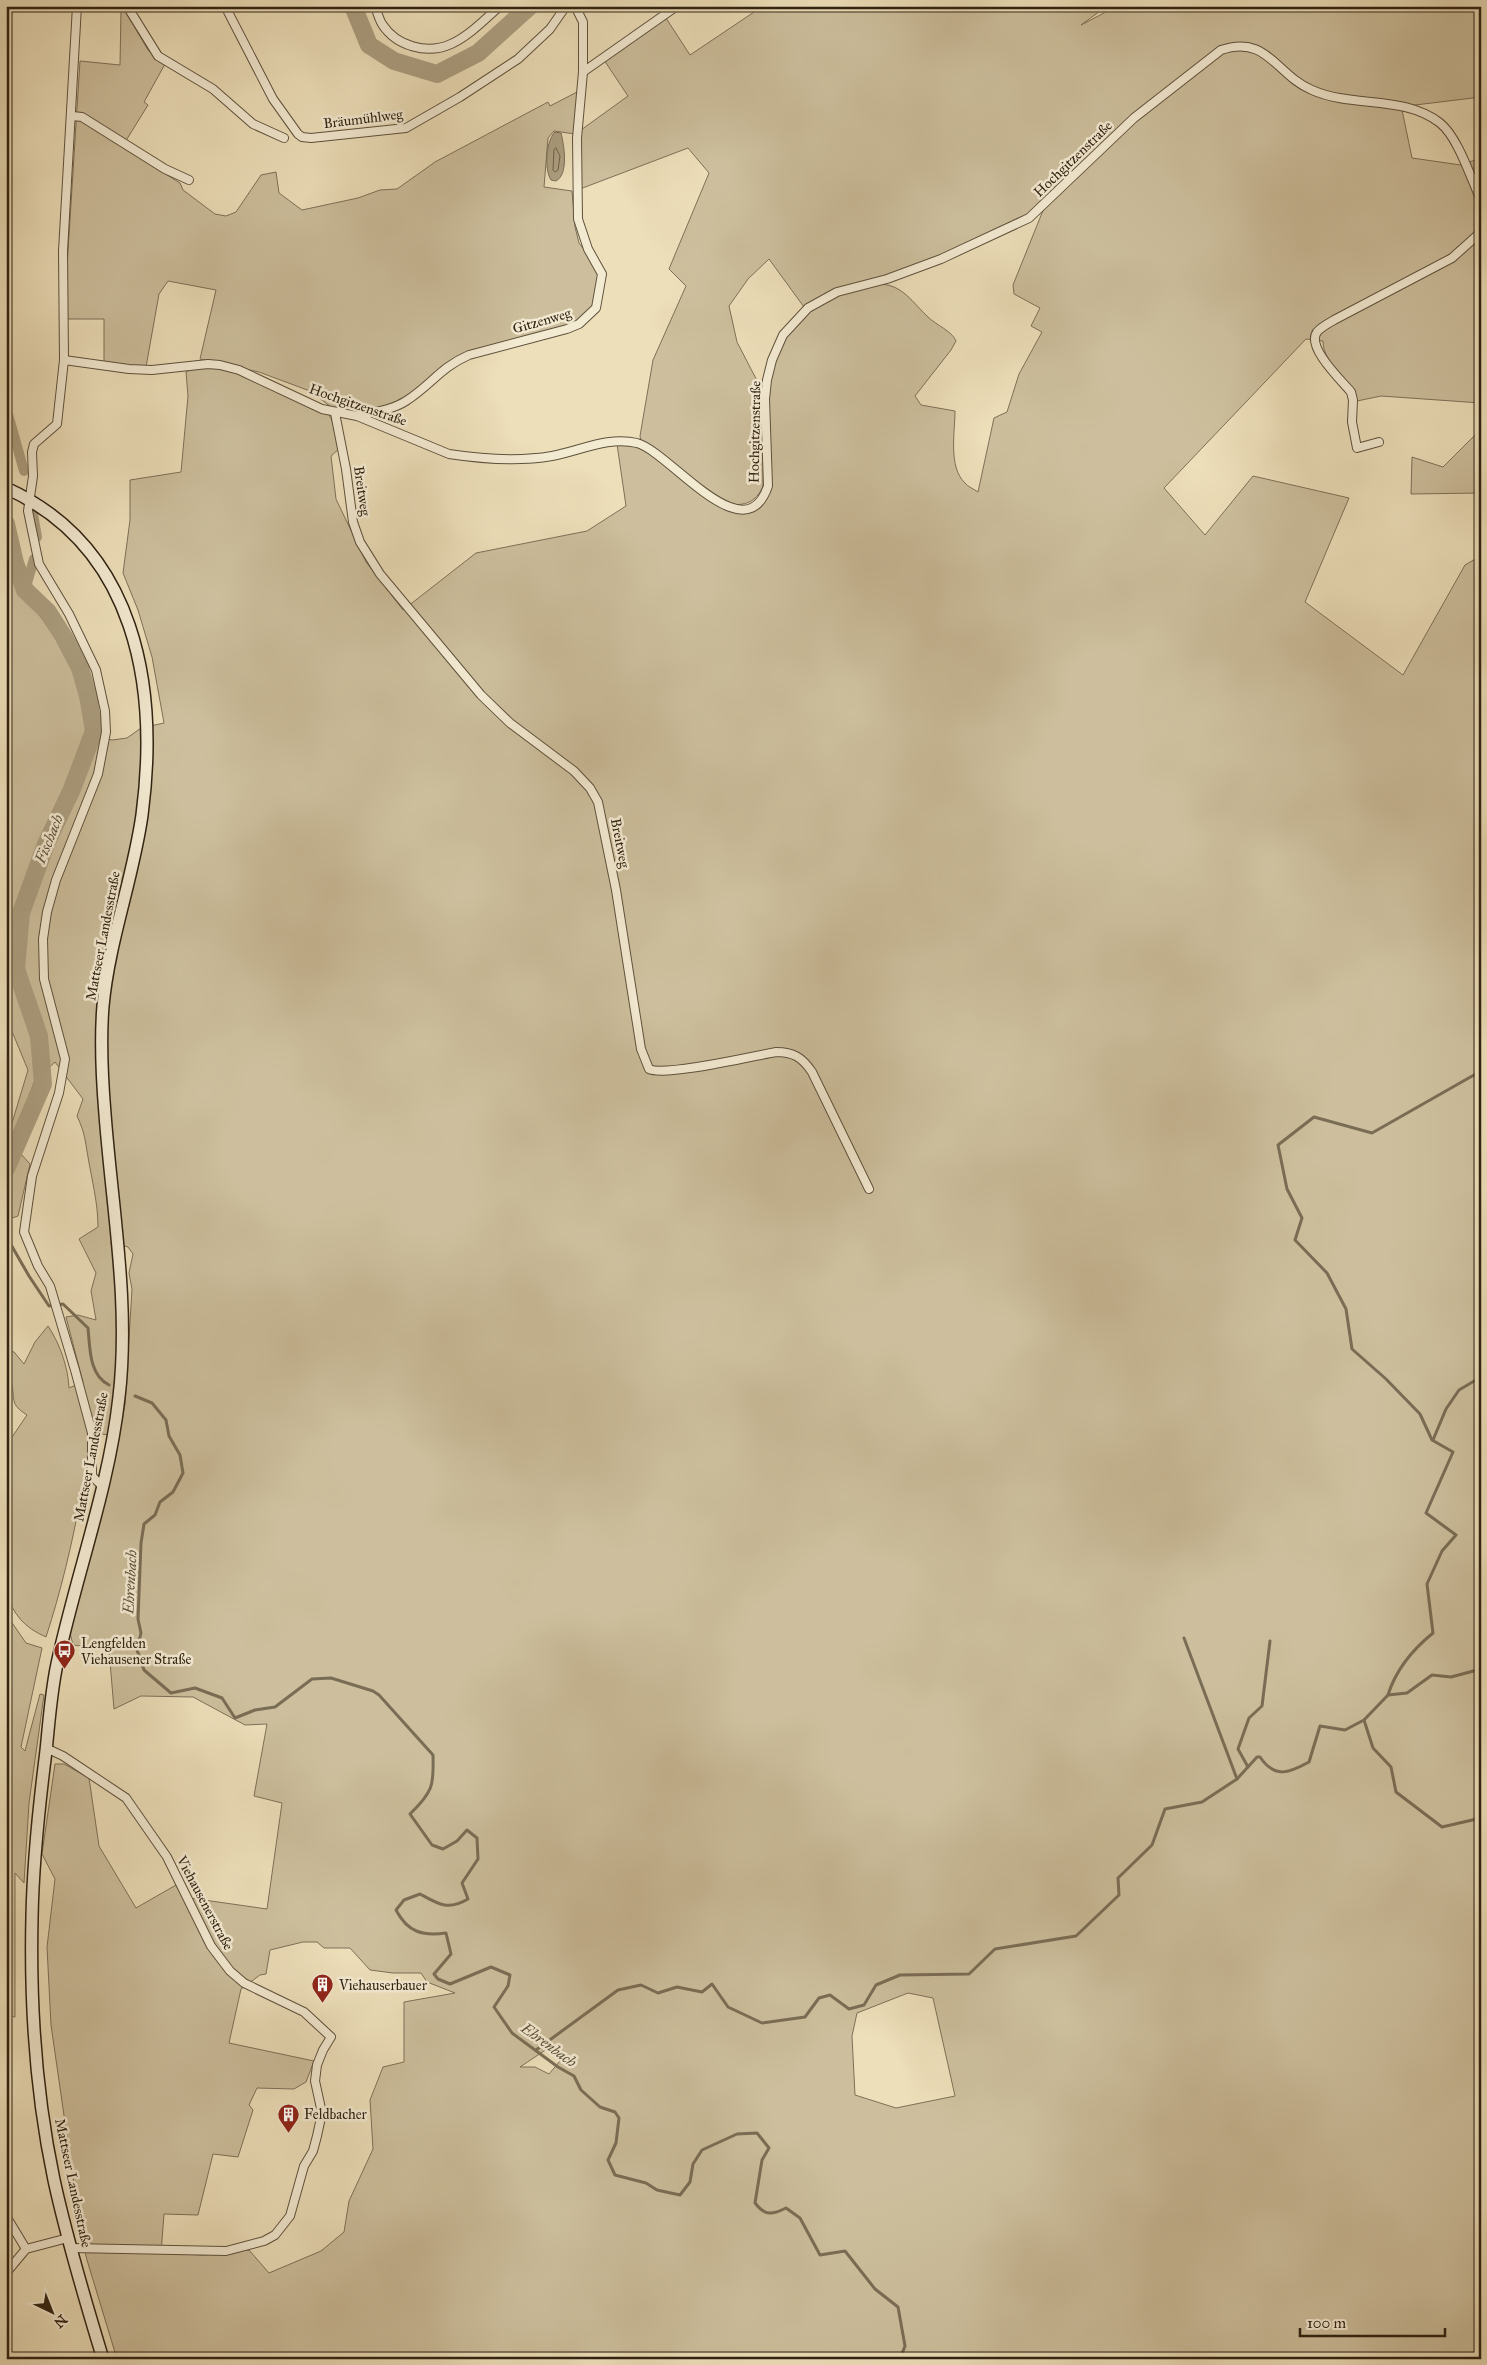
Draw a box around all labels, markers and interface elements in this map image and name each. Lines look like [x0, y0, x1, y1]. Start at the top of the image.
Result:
street label: Bräumühlweg [322, 106, 404, 132]
street label: Hochgitzenstraße [1030, 117, 1116, 201]
street label: Gitzenweg [511, 304, 574, 337]
street label: Hochgitzenstraße [307, 380, 409, 430]
street label: Hochgitzenstraße [746, 381, 764, 483]
street label: Breitweg [350, 465, 374, 518]
water label: Fischach [31, 811, 67, 867]
street label: Breitweg [607, 817, 633, 870]
street label: Mattseer Landesstraße [82, 870, 124, 1002]
street label: Mattseer Landesstraße [70, 1391, 112, 1523]
water label: Ehrenbach [119, 1549, 141, 1616]
place label: Lengfelden Viehausener Straße [80, 1635, 191, 1668]
bus stop icon: Lengfelden Viehausener Straße [53, 1639, 77, 1670]
street label: Viehausenerstraße [173, 1852, 237, 1953]
building icon: Viehauserbauer [311, 1973, 335, 2004]
place label: Viehauserbauer [338, 1977, 428, 1994]
water label: Ehrenbach [517, 2018, 581, 2072]
building icon: Feldbacher [276, 2102, 300, 2133]
place label: Feldbacher [304, 2106, 368, 2123]
street label: Mattseer Landesstraße [51, 2117, 95, 2249]
north arrow [28, 2288, 78, 2338]
scale bar [1300, 2305, 1444, 2337]
text: N [50, 2311, 71, 2331]
text: 100 m [1307, 2314, 1347, 2332]

